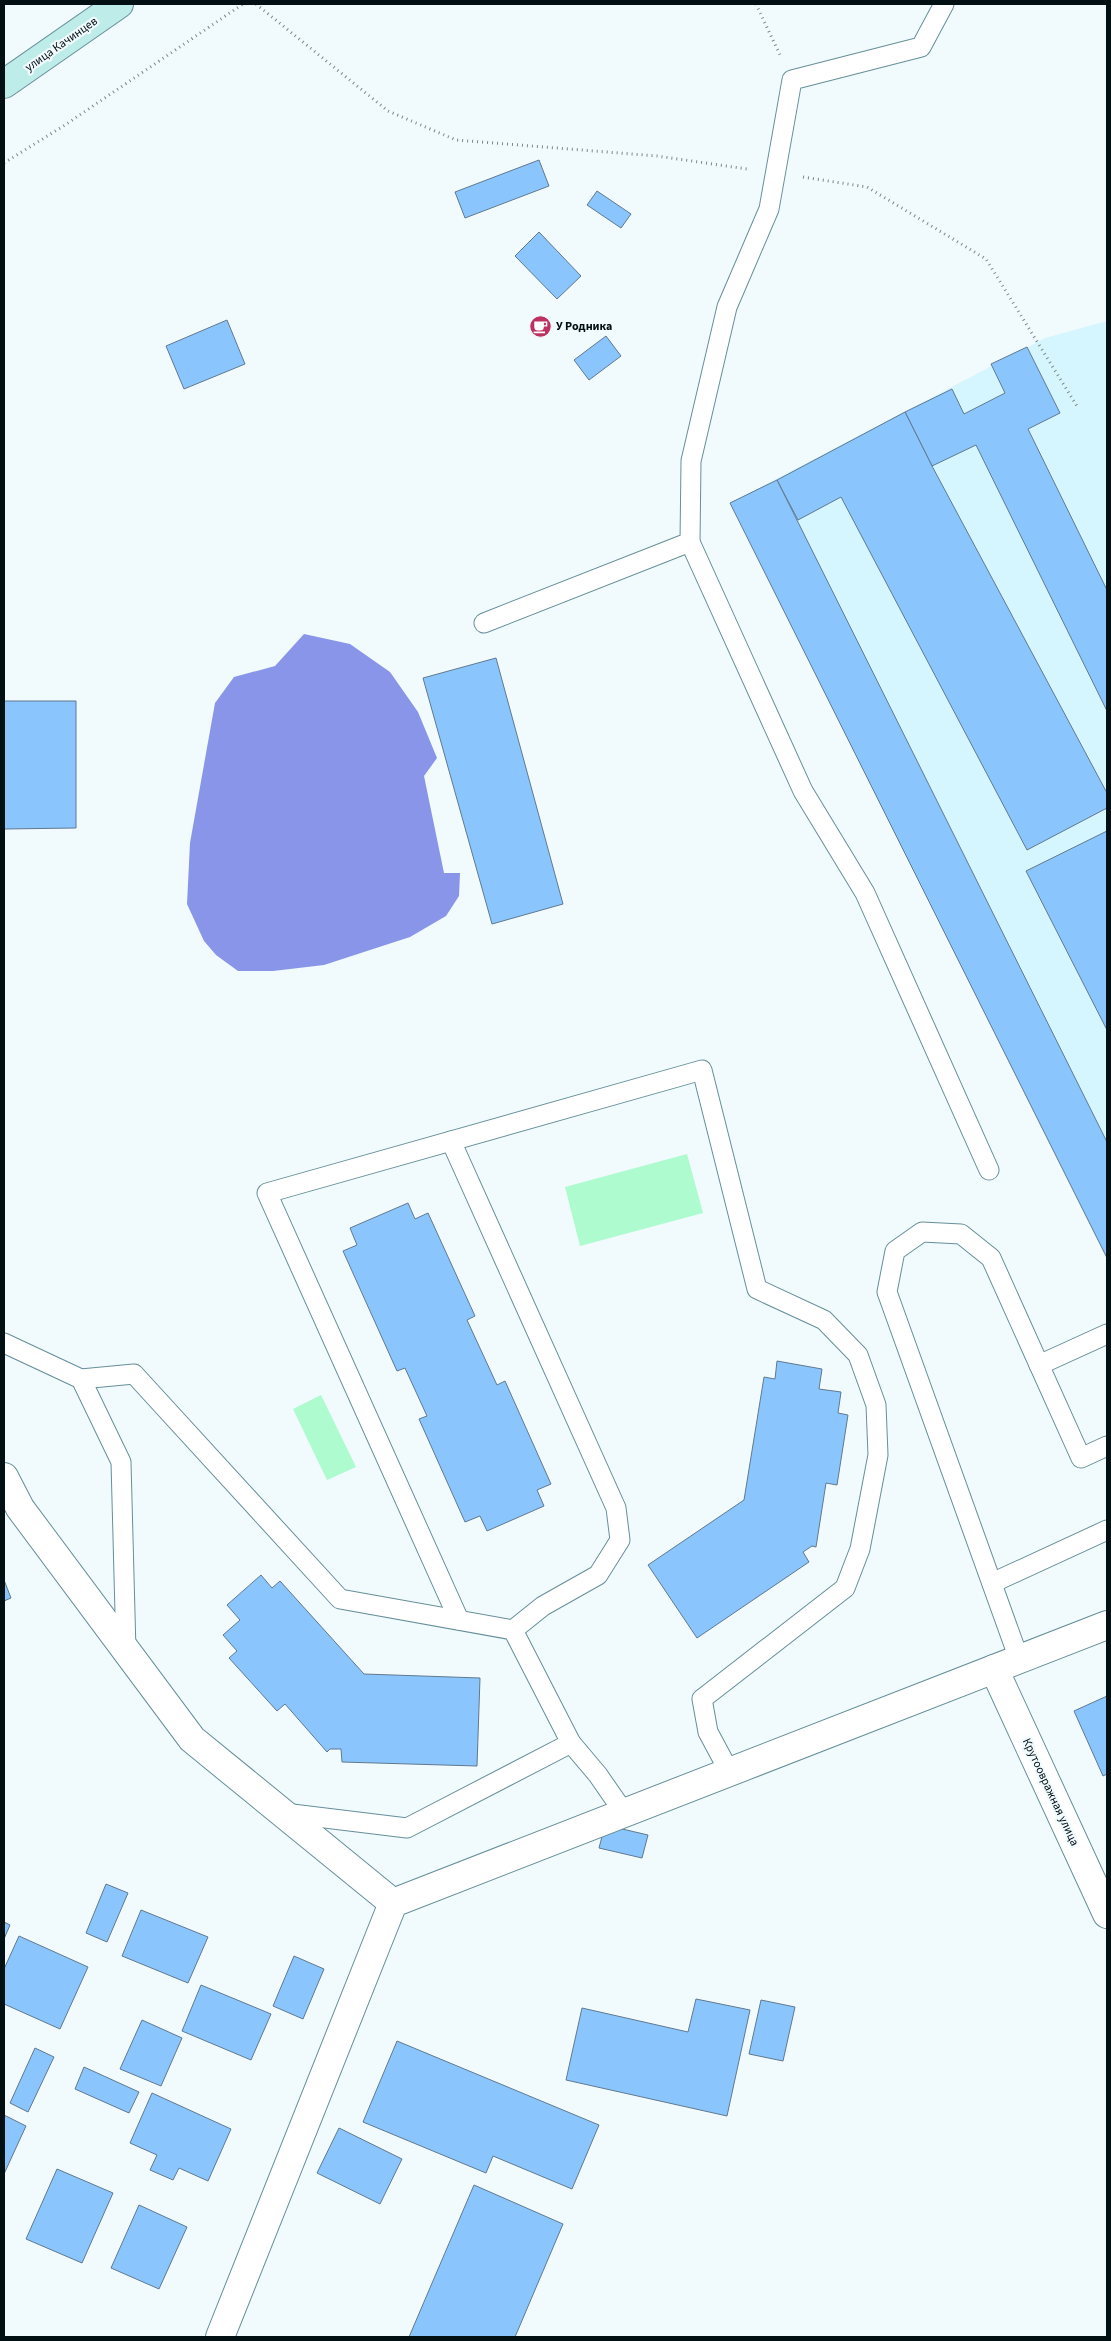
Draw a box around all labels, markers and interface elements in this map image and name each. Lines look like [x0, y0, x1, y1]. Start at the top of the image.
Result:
street label: улица Качинцев [21, 13, 101, 76]
cafe icon: У Родника [528, 314, 552, 338]
place label: У Родника [556, 318, 612, 335]
street label: Крутоовражная улица [1018, 1735, 1083, 1849]

